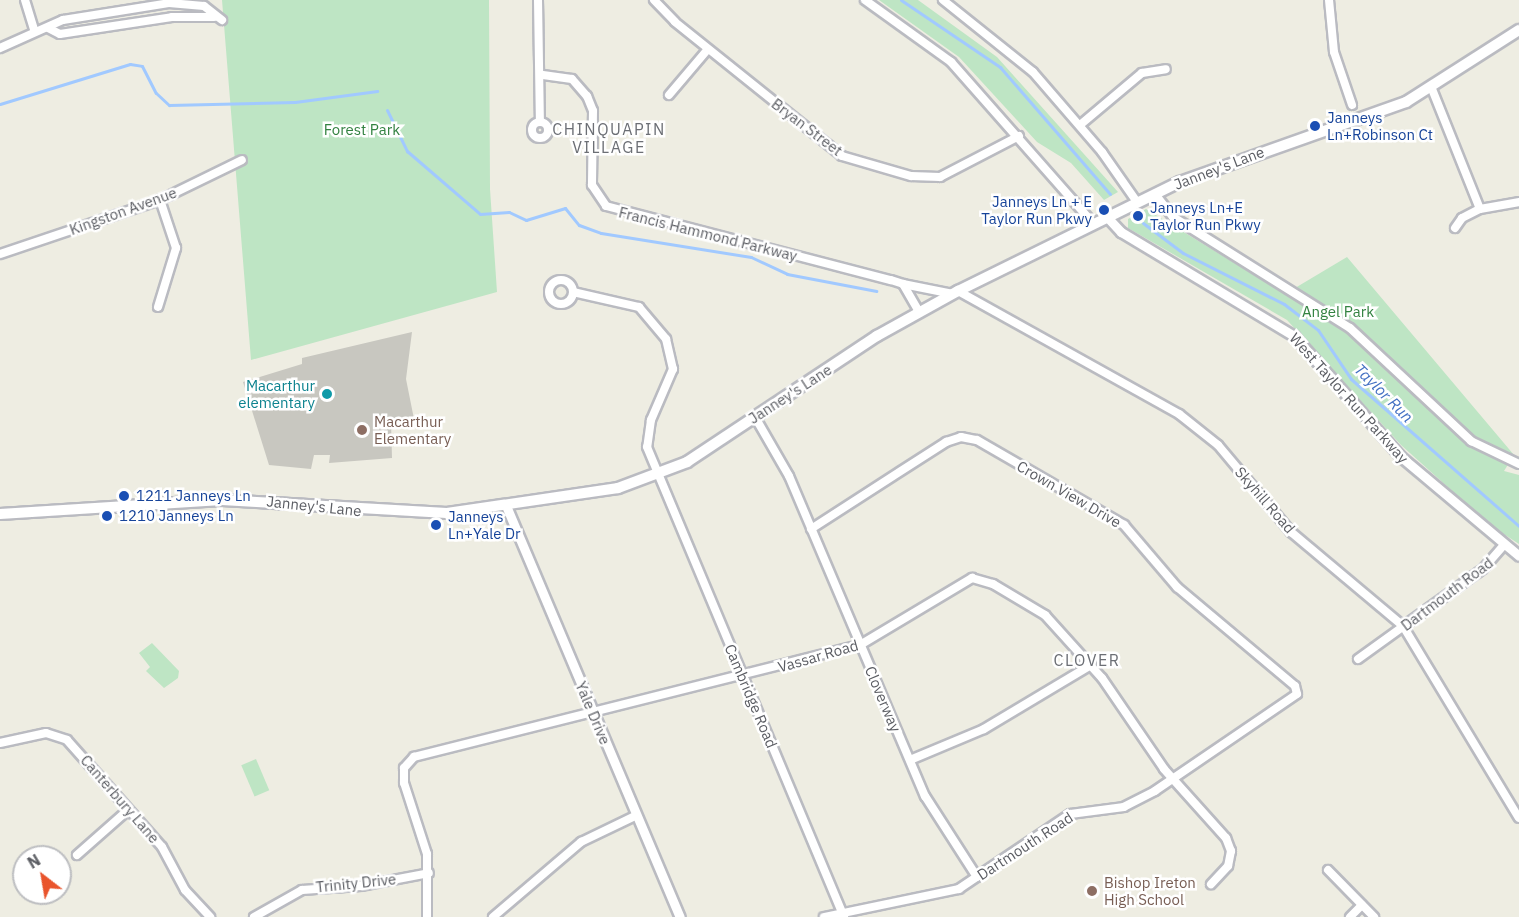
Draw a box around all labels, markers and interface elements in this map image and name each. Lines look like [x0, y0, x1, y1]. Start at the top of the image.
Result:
street label: Bryan Street [768, 95, 846, 159]
place label: Janneys Ln+Robinson Ct [1327, 108, 1433, 143]
district label: CHINQUAPIN VILLAGE [552, 119, 666, 157]
marker: Janneys Ln+Robinson Ct [1308, 119, 1322, 133]
park label: Forest Park [324, 121, 400, 139]
street label: Janney's Lane [1171, 143, 1267, 193]
street label: Kingston Avenue [67, 183, 179, 239]
place label: Janneys Ln + E Taylor Run Pkwy [981, 192, 1092, 227]
place label: Janneys Ln+E Taylor Run Pkwy [1150, 198, 1261, 233]
street label: Francis Hammond Parkway [617, 203, 799, 265]
marker: Janneys Ln + E Taylor Run Pkwy [1097, 203, 1111, 217]
marker: Janneys Ln+E Taylor Run Pkwy [1131, 209, 1145, 223]
park label: Angel Park [1302, 303, 1374, 321]
street label: West Taylor Run Parkway [1286, 329, 1412, 467]
street label: Janney's Lane [745, 360, 835, 428]
water label: Taylor Run [1351, 360, 1417, 426]
place label: Macarthur elementary [238, 376, 315, 411]
marker: Macarthur elementary [320, 387, 334, 401]
place label: Macarthur Elementary [374, 412, 451, 447]
marker: Macarthur Elementary [355, 423, 369, 437]
street label: Crown View Drive [1014, 457, 1124, 531]
street label: Skyhill Road [1231, 463, 1299, 537]
place label: 1211 Janneys Ln [136, 487, 251, 505]
marker: 1211 Janneys Ln [117, 489, 131, 503]
street label: Janney's Lane [266, 492, 362, 520]
place label: 1210 Janneys Ln [119, 507, 234, 525]
place label: Janneys Ln+Yale Dr [448, 507, 521, 542]
marker: 1210 Janneys Ln [100, 509, 114, 523]
marker: Janneys Ln+Yale Dr [429, 518, 443, 532]
street label: Dartmouth Road [1397, 553, 1497, 635]
street label: Vassar Road [776, 636, 860, 676]
street label: Cambridge Road [721, 641, 781, 751]
district label: CLOVER [1054, 650, 1120, 670]
street label: Cloverway [861, 663, 905, 735]
street label: Yale Drive [572, 679, 614, 747]
street label: Canterbury Lane [77, 751, 163, 847]
street label: Dartmouth Road [974, 808, 1076, 884]
north arrow [12, 845, 72, 905]
text: N [24, 850, 44, 873]
street label: Trinity Drive [315, 870, 397, 896]
place label: Bishop Ireton High School [1104, 873, 1196, 908]
marker: Bishop Ireton High School [1085, 884, 1099, 898]

